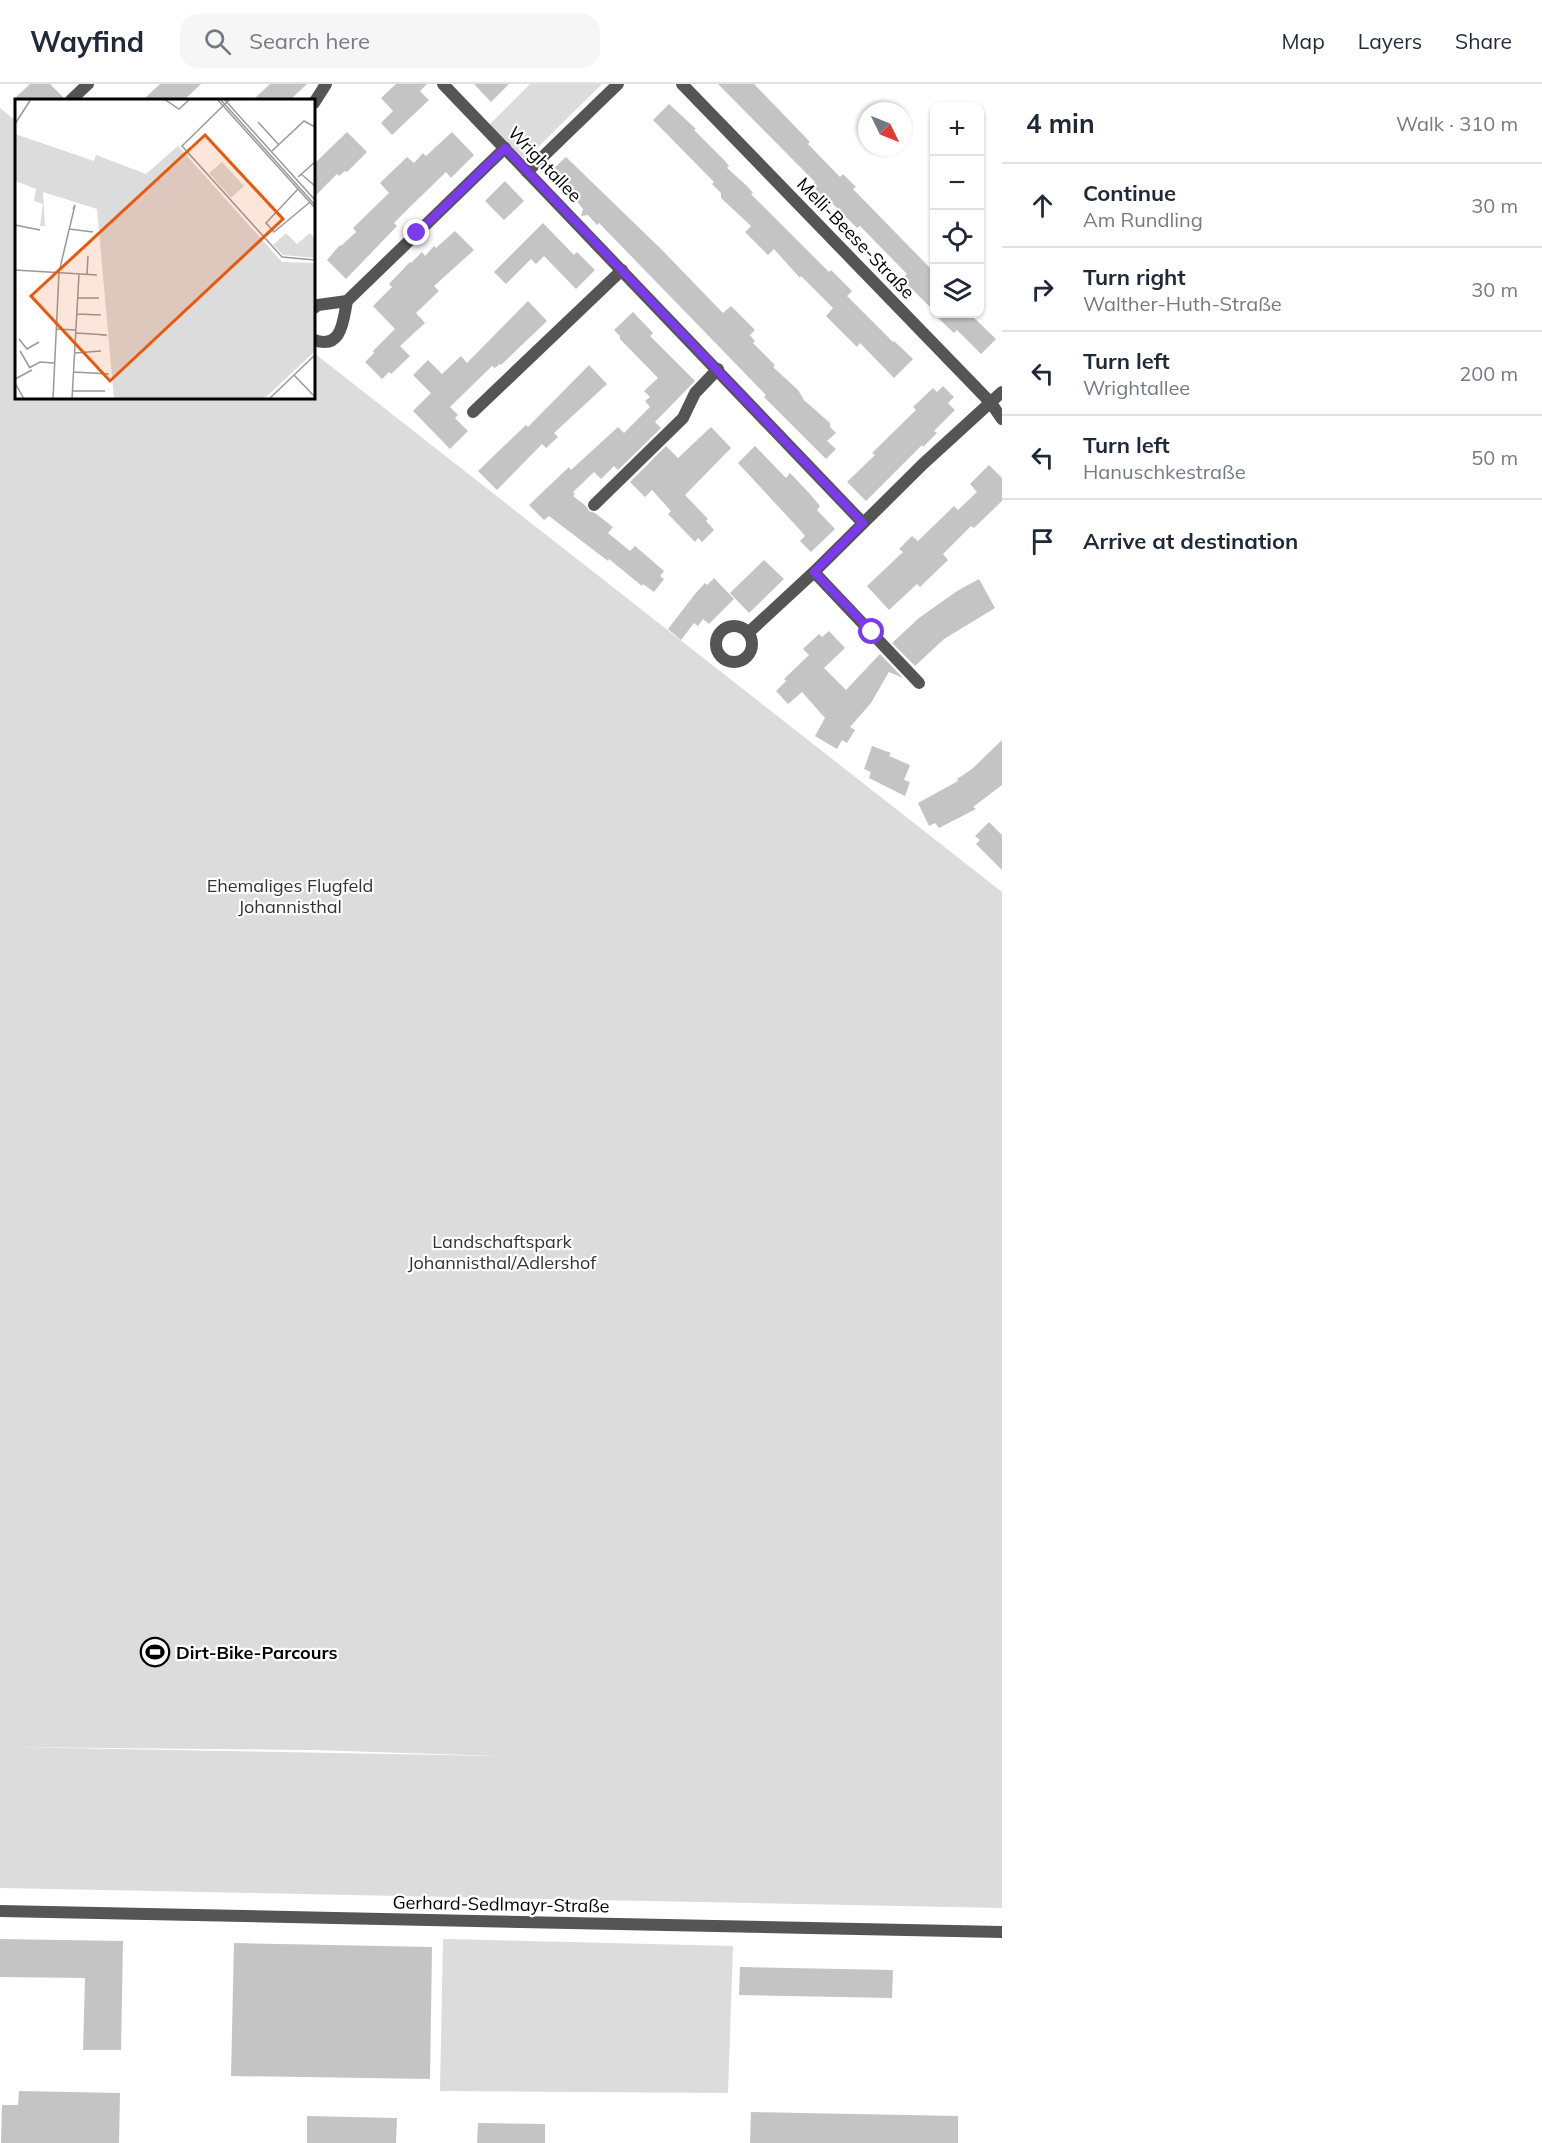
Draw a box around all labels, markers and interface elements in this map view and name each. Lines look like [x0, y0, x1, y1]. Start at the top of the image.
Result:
search box [180, 14, 600, 68]
text: Wayfind [30, 24, 144, 59]
icon: search [201, 25, 234, 58]
text: Search here [249, 27, 370, 55]
text: Map [1282, 28, 1325, 54]
text: Layers [1358, 28, 1422, 54]
text: Share [1455, 28, 1512, 54]
inset map [15, 99, 315, 399]
north arrow [858, 102, 912, 156]
map controls [930, 102, 984, 318]
button: + [930, 102, 984, 156]
text: 4 min [1026, 107, 1095, 140]
text: Walk · 310 m [1396, 111, 1518, 136]
street label: Wrightallee [503, 121, 587, 207]
button: − [930, 156, 984, 210]
street label: Melli-Beese-Straße [792, 173, 920, 303]
text: Continue [1083, 179, 1176, 207]
icon: ahead [1026, 189, 1059, 222]
text: 30 m [1471, 193, 1518, 218]
text: Am Rundling [1083, 207, 1203, 232]
button: locate [930, 210, 984, 264]
route end [403, 219, 429, 245]
text: Turn right [1083, 263, 1186, 291]
button: layers [930, 264, 984, 318]
icon: right [1026, 273, 1059, 306]
text: 30 m [1471, 277, 1518, 302]
text: Walther-Huth-Straße [1083, 291, 1282, 316]
text: Turn left [1083, 347, 1170, 375]
icon: left [1026, 357, 1059, 390]
text: 200 m [1459, 361, 1518, 386]
text: Wrightallee [1083, 375, 1190, 400]
text: Turn left [1083, 431, 1170, 459]
icon: left [1026, 441, 1059, 474]
text: 50 m [1471, 445, 1518, 470]
text: Hanuschkestraße [1083, 459, 1246, 484]
icon: arrive [1026, 525, 1059, 558]
text: Arrive at destination [1083, 527, 1298, 555]
route start [858, 618, 884, 644]
park label: Ehemaliges Flugfeld Johannisthal [207, 874, 373, 918]
park label: Landschaftspark Johannisthal/Adlershof [408, 1230, 597, 1274]
sports icon: Dirt-Bike-Parcours [139, 1636, 171, 1668]
place label: Dirt-Bike-Parcours [176, 1641, 337, 1664]
street label: Gerhard-Sedlmayr-Straße [392, 1891, 610, 1917]

